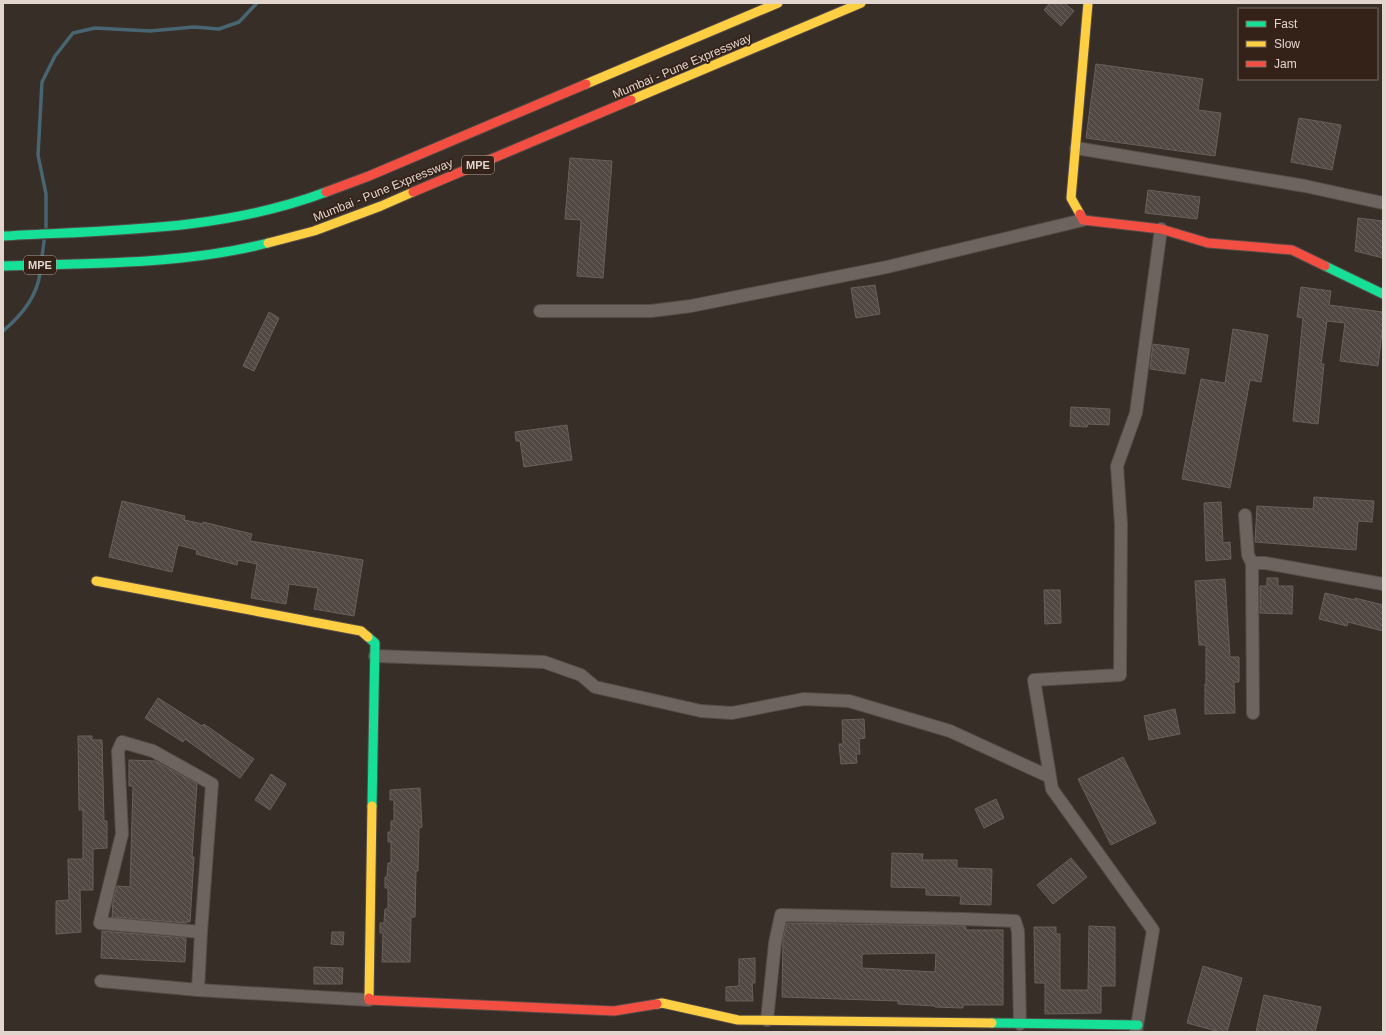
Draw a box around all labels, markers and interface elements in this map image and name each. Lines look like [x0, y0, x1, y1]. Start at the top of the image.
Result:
legend [1238, 8, 1378, 80]
text: Fast [1274, 17, 1298, 31]
street label: Mumbai - Pune Expressway [611, 30, 753, 102]
text: Slow [1274, 37, 1300, 51]
text: Jam [1274, 57, 1297, 71]
street label: Mumbai - Pune Expressway [311, 156, 455, 224]
road number: MPE [462, 156, 494, 174]
road number: MPE [24, 256, 56, 274]

